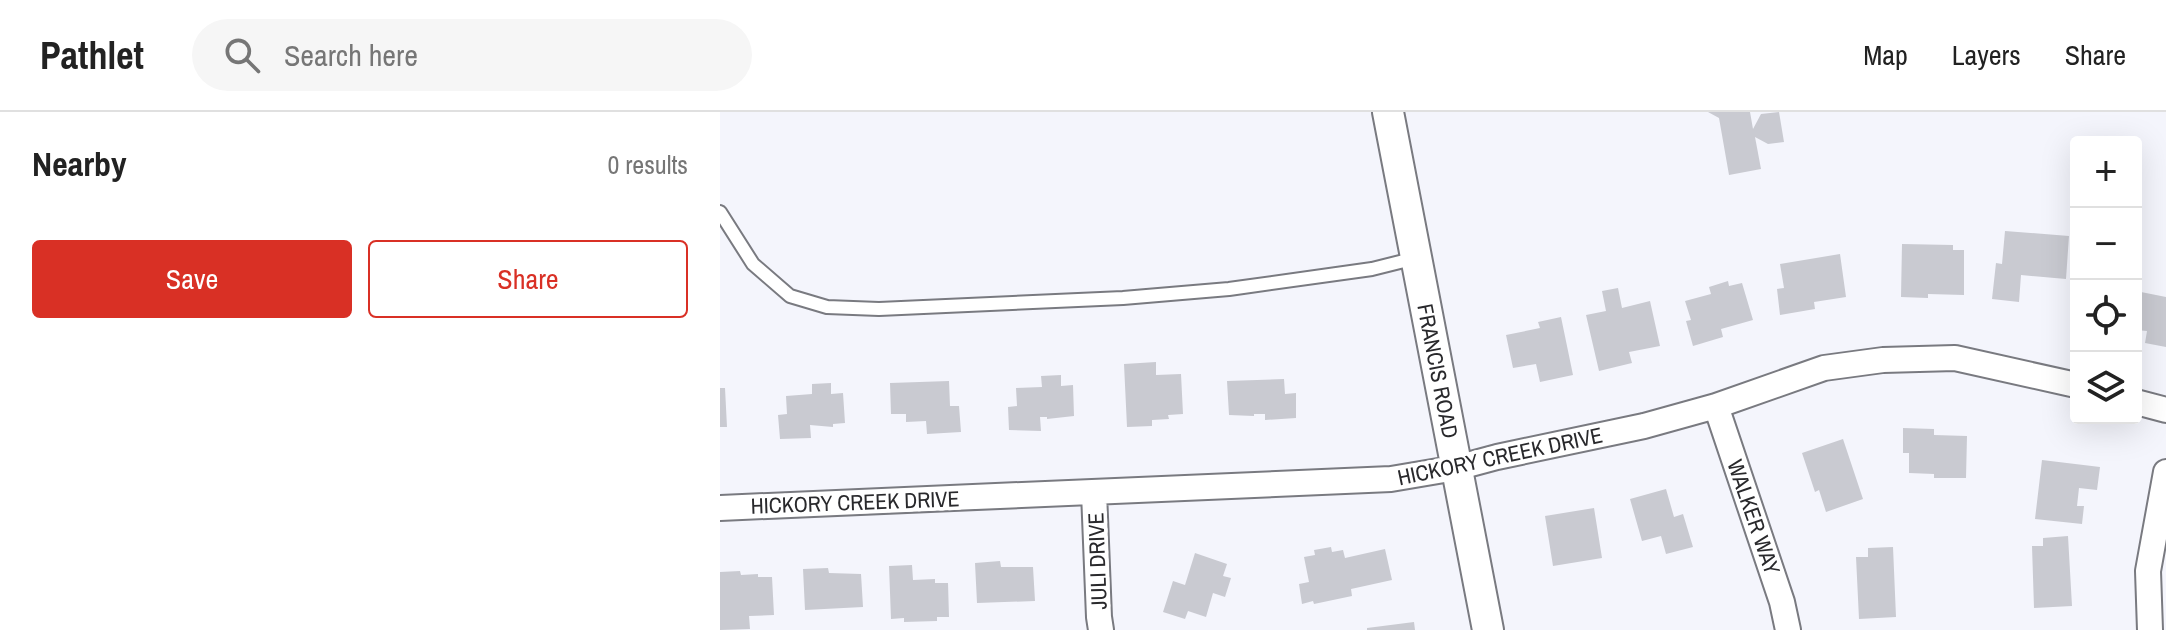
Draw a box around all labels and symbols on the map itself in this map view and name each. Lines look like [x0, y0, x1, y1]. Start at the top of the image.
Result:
street label: FRANCIS ROAD [1410, 301, 1466, 441]
street label: HICKORY CREEK DRIVE [1395, 420, 1605, 492]
street label: WALKER WAY [1720, 456, 1788, 578]
street label: HICKORY CREEK DRIVE [750, 483, 960, 521]
street label: JULI DRIVE [1080, 512, 1114, 610]

